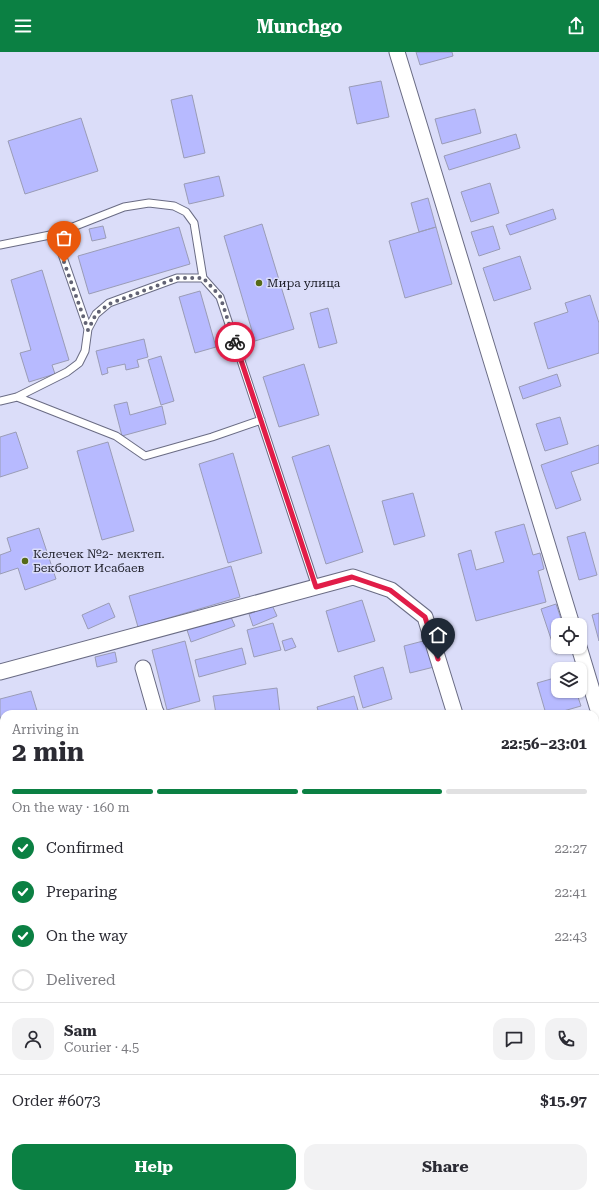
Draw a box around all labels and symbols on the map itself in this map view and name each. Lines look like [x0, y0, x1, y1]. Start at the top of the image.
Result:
pin [47, 221, 81, 262]
place label: Мира улица [267, 276, 341, 290]
marker: Мира улица [254, 278, 264, 288]
courier [215, 322, 255, 362]
place label: Келечек №2- мектеп. Бекболот Исабаев [33, 547, 165, 575]
marker: Келечек №2- мектеп. Бекболот Исабаев [20, 556, 30, 566]
pin [421, 618, 455, 659]

